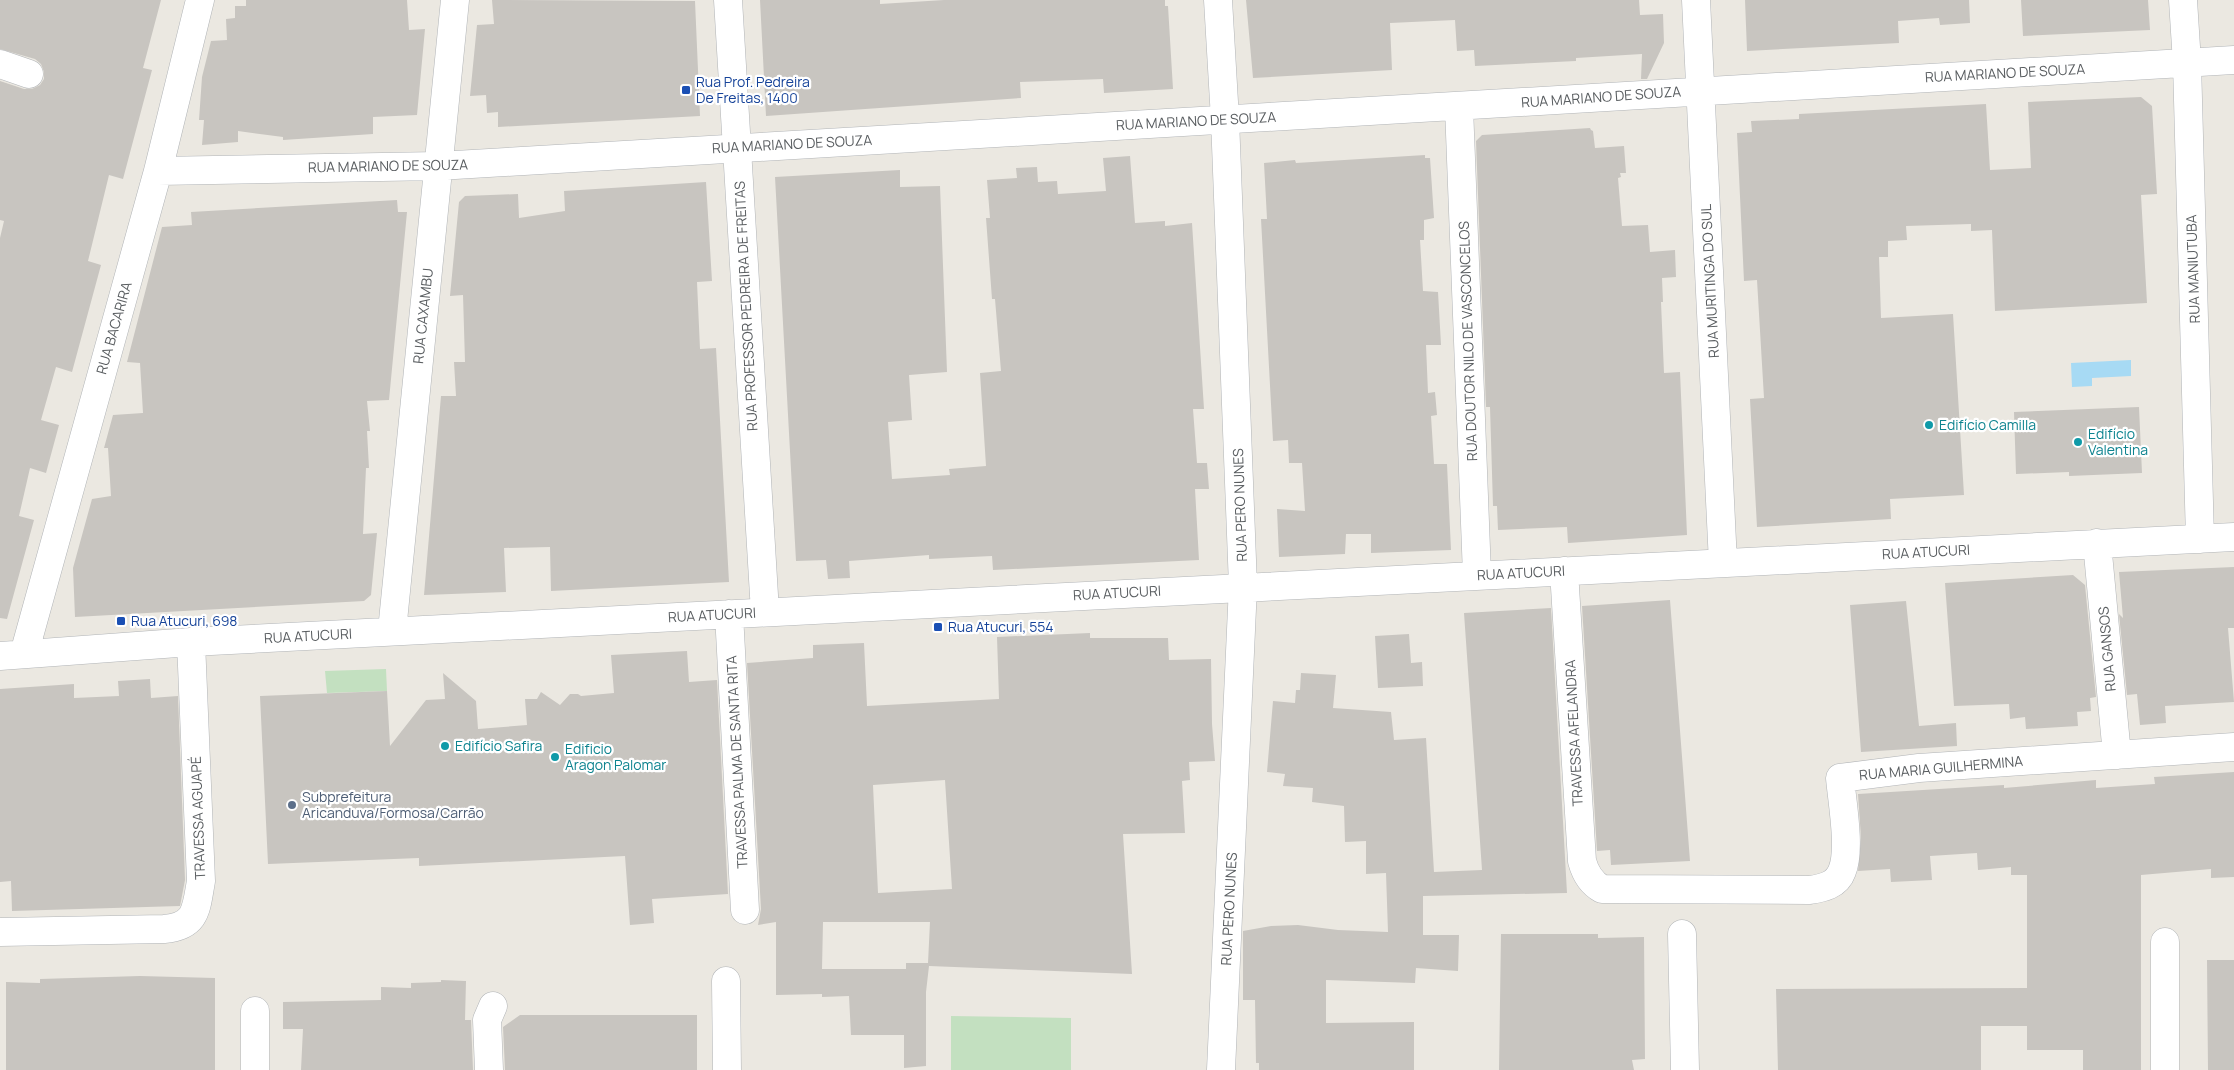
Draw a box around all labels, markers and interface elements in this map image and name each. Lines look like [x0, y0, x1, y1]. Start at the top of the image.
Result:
street label: RUA MARIANO DE SOUZA [1924, 59, 2086, 86]
place label: Rua Prof. Pedreira De Freitas, 1400 [696, 72, 810, 107]
street label: RUA MARIANO DE SOUZA [1520, 81, 1682, 112]
marker: Rua Prof. Pedreira De Freitas, 1400 [680, 84, 692, 96]
street label: RUA MARIANO DE SOUZA [1115, 107, 1277, 134]
street label: RUA MARIANO DE SOUZA [711, 130, 873, 157]
street label: RUA MARIANO DE SOUZA [308, 155, 468, 176]
street label: RUA PROFESSOR PEDREIRA DE FREITAS [729, 180, 762, 431]
street label: RUA MURITINGA DO SUL [1696, 204, 1723, 358]
street label: RUA MANIUTUBA [2181, 214, 2204, 324]
street label: RUA DOUTOR NILO DE VASCONCELOS [1454, 220, 1481, 461]
street label: RUA CAXAMBU [408, 267, 437, 365]
street label: RUA BACARIRA [91, 279, 136, 376]
place label: Edifício Camilla [1939, 415, 2036, 434]
marker: Edifício Camilla [1923, 419, 1935, 431]
place label: Edifício Valentina [2088, 424, 2148, 459]
marker: Edifício Valentina [2072, 436, 2084, 448]
street label: RUA PERO NUNES [1228, 448, 1251, 562]
street label: RUA ATUCURI [1882, 540, 1970, 563]
street label: RUA ATUCURI [1477, 561, 1565, 584]
street label: RUA ATUCURI [1073, 581, 1161, 604]
street label: RUA ATUCURI [668, 603, 756, 626]
street label: RUA GANSOS [2093, 605, 2120, 692]
place label: Rua Atucuri, 698 [131, 611, 238, 630]
marker: Rua Atucuri, 698 [115, 615, 127, 627]
place label: Rua Atucuri, 554 [948, 617, 1054, 636]
marker: Rua Atucuri, 554 [932, 621, 944, 633]
street label: RUA ATUCURI [264, 624, 352, 647]
street label: TRAVESSA PALMA DE SANTA RITA [721, 655, 752, 869]
street label: TRAVESSA AFELANDRA [1560, 659, 1587, 807]
place label: Edifício Safira [455, 736, 542, 755]
place label: Edificio Aragon Palomar [565, 739, 666, 774]
marker: Edifício Safira [439, 740, 451, 752]
marker: Edificio Aragon Palomar [549, 751, 561, 763]
street label: RUA MARIA GUILHERMINA [1858, 751, 2024, 784]
street label: TRAVESSA AGUAPÉ [186, 756, 209, 880]
place label: Subprefeitura Aricanduva/Formosa/Carrão [302, 787, 484, 822]
marker: Subprefeitura Aricanduva/Formosa/Carrão [286, 799, 298, 811]
street label: RUA PERO NUNES [1216, 852, 1241, 966]

